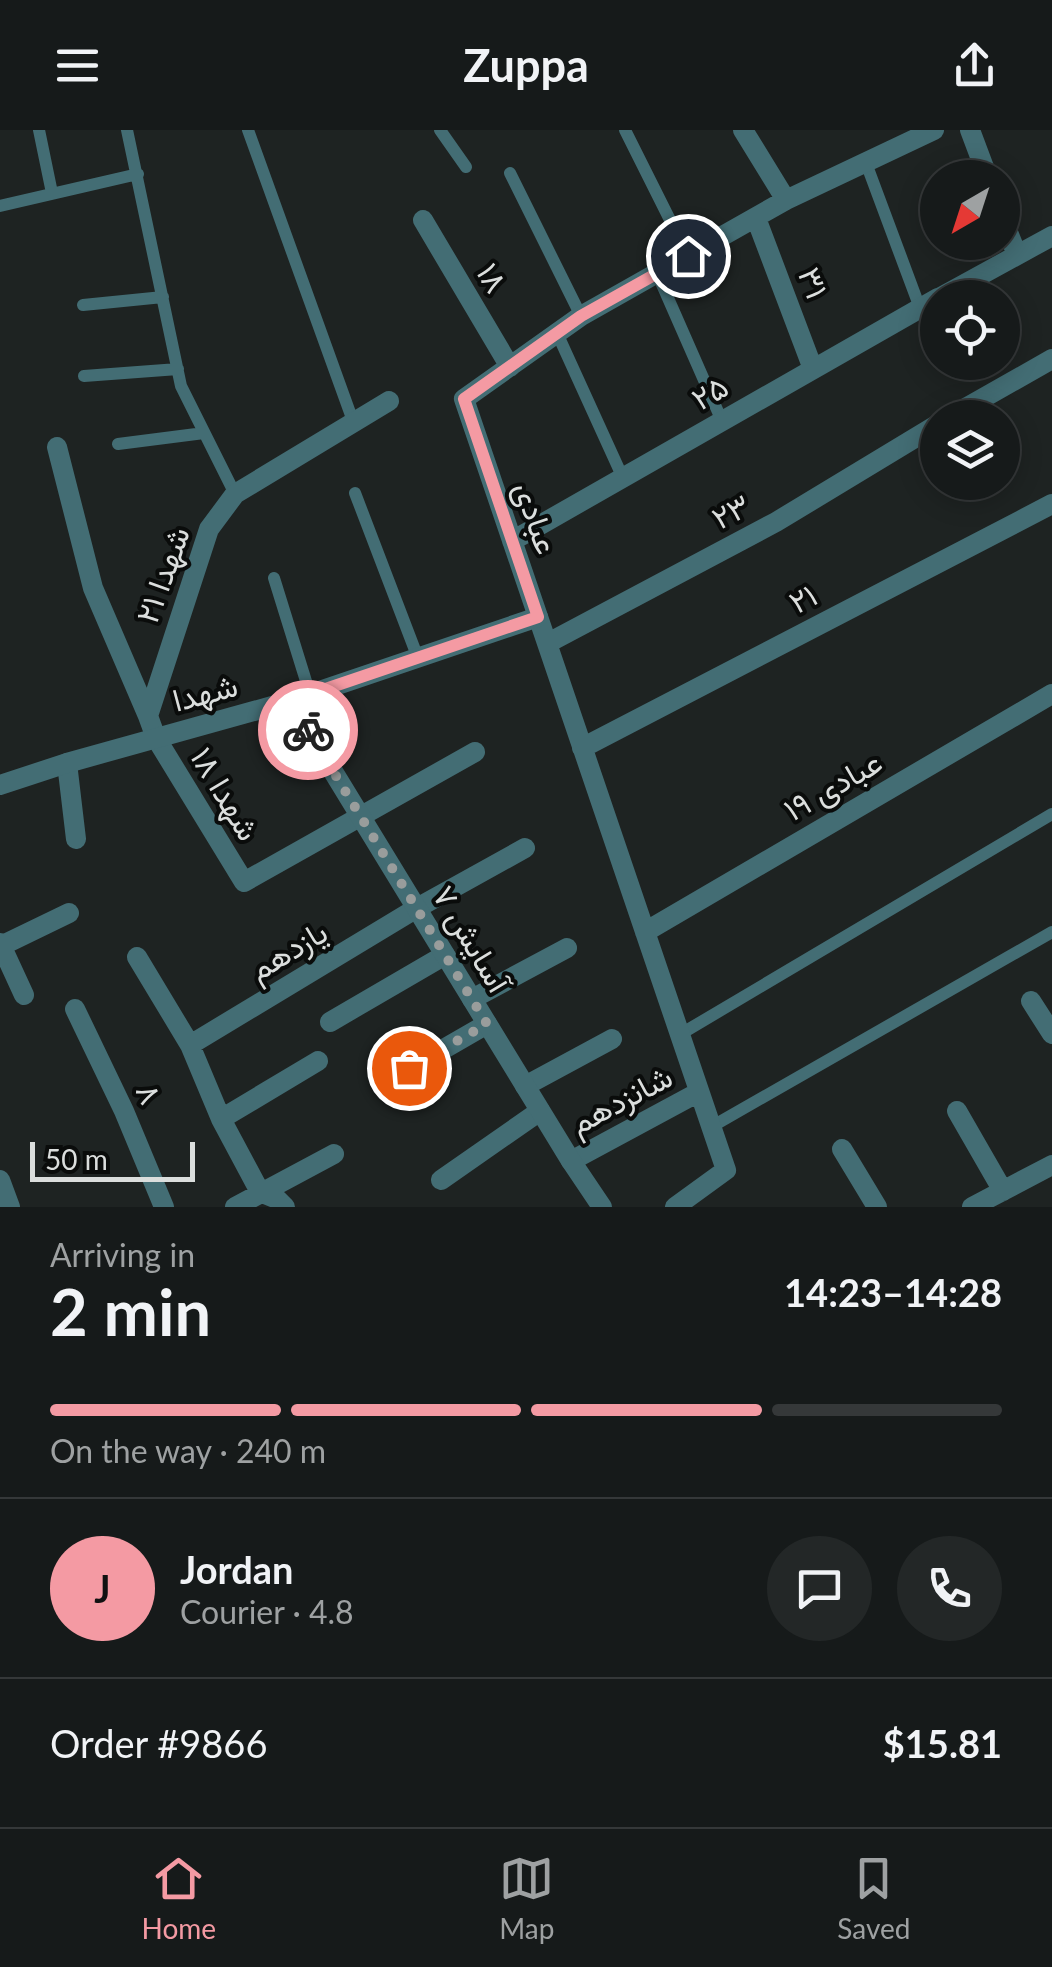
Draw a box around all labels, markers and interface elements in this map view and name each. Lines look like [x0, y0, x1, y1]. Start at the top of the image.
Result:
icon: menu [50, 38, 105, 93]
text: Zuppa [463, 38, 589, 92]
icon: share [947, 38, 1002, 93]
north arrow [920, 160, 1020, 260]
map controls [920, 160, 1020, 500]
pin [646, 214, 731, 299]
icon: home [661, 229, 716, 284]
street label: ۱۸ [469, 255, 517, 299]
street label: ۳۱ [791, 261, 838, 304]
button: locate [920, 280, 1020, 380]
street label: ۲۵ [684, 366, 734, 417]
button: layers [920, 400, 1020, 500]
street label: عبادی [506, 476, 568, 559]
street label: ۲۳ [704, 485, 756, 537]
street label: شهدا ۲۱ [126, 521, 199, 629]
street label: ۲۱ [782, 574, 823, 621]
street label: شهدا [168, 664, 242, 721]
courier [258, 680, 358, 780]
icon: bike [281, 703, 336, 758]
street label: شهدا ۱۸ [182, 740, 269, 848]
street label: عبادی ۱۹ [776, 741, 889, 829]
street label: آسایش ۷ [424, 878, 521, 1001]
street label: یازدهم [241, 911, 335, 991]
pin [367, 1026, 452, 1111]
icon: bag [382, 1041, 437, 1096]
street label: شانزدهم [562, 1056, 680, 1144]
street label: ۸ [129, 1077, 172, 1110]
scale bar [30, 1137, 195, 1182]
text: 50 m [45, 1142, 108, 1176]
text: Arriving in [50, 1235, 195, 1274]
text: 14:23–14:28 [784, 1269, 1002, 1315]
text: 2 min [50, 1272, 211, 1350]
text: On the way · 240 m [50, 1431, 326, 1470]
button: chat [767, 1536, 872, 1641]
button: phone [897, 1536, 1002, 1641]
text: Jordan [180, 1546, 293, 1592]
text: J [94, 1565, 111, 1611]
text: Courier · 4.8 [180, 1592, 354, 1631]
text: Order #9866 [50, 1720, 267, 1766]
text: $15.81 [883, 1720, 1002, 1766]
tab: Home [142, 1851, 216, 1945]
tab: Map [499, 1851, 554, 1945]
tab: Saved [837, 1851, 910, 1945]

